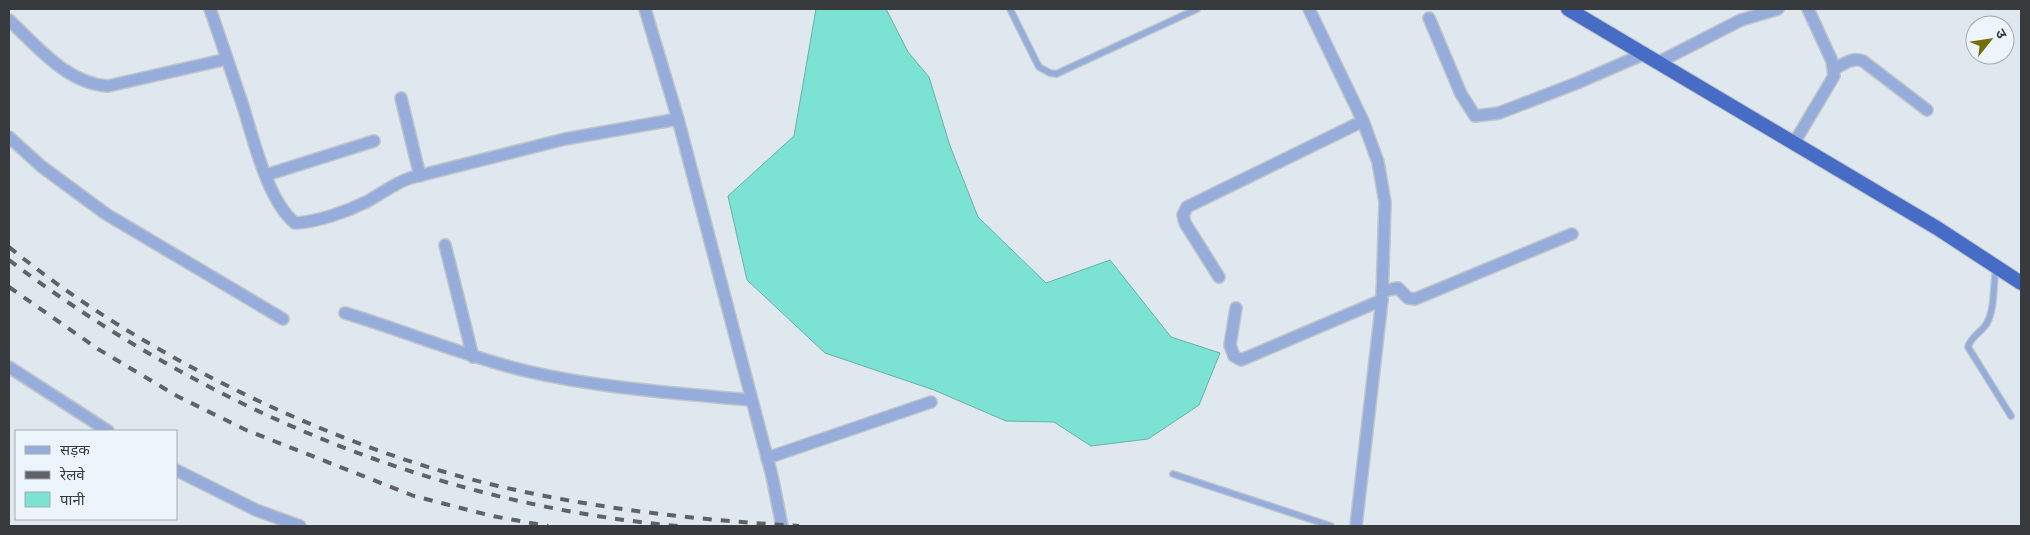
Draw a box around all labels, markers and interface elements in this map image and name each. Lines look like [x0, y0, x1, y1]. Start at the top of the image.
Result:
north arrow [1965, 15, 2015, 65]
text: उ [1991, 25, 2012, 42]
legend [15, 430, 178, 520]
text: सड़क [60, 440, 90, 459]
text: रेलवे [59, 465, 85, 484]
text: पानी [60, 490, 86, 509]

